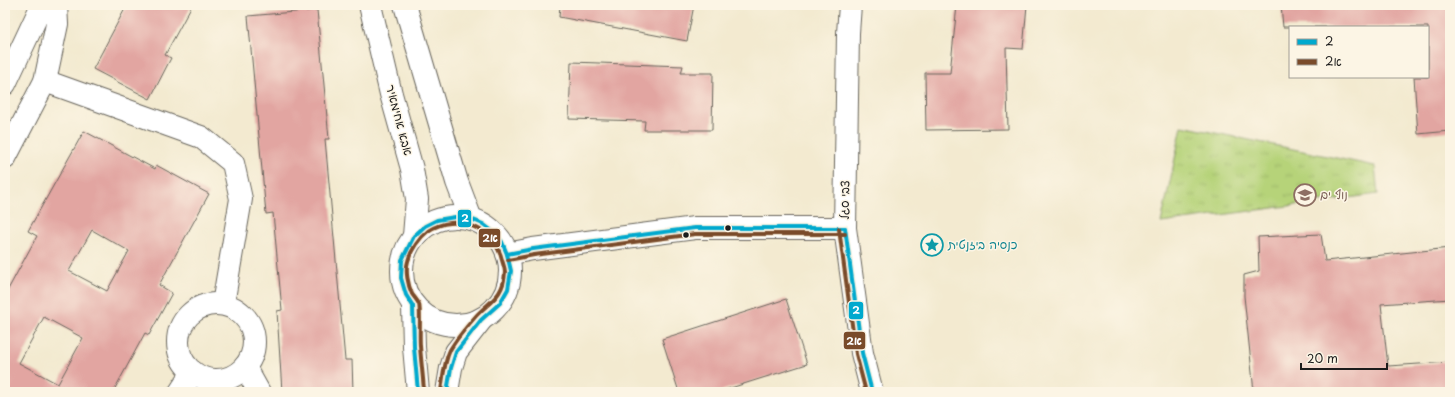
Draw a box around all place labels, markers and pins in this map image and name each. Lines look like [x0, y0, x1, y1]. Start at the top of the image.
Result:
school or university icon: נוף ים [1292, 182, 1318, 208]
place label: נוף ים [1320, 185, 1348, 203]
unlabelled marker [723, 223, 733, 233]
unlabelled marker [681, 230, 691, 240]
place icon: כנסיה ביזנטית [919, 232, 945, 258]
place label: כנסיה ביזנטית [947, 235, 1018, 253]

